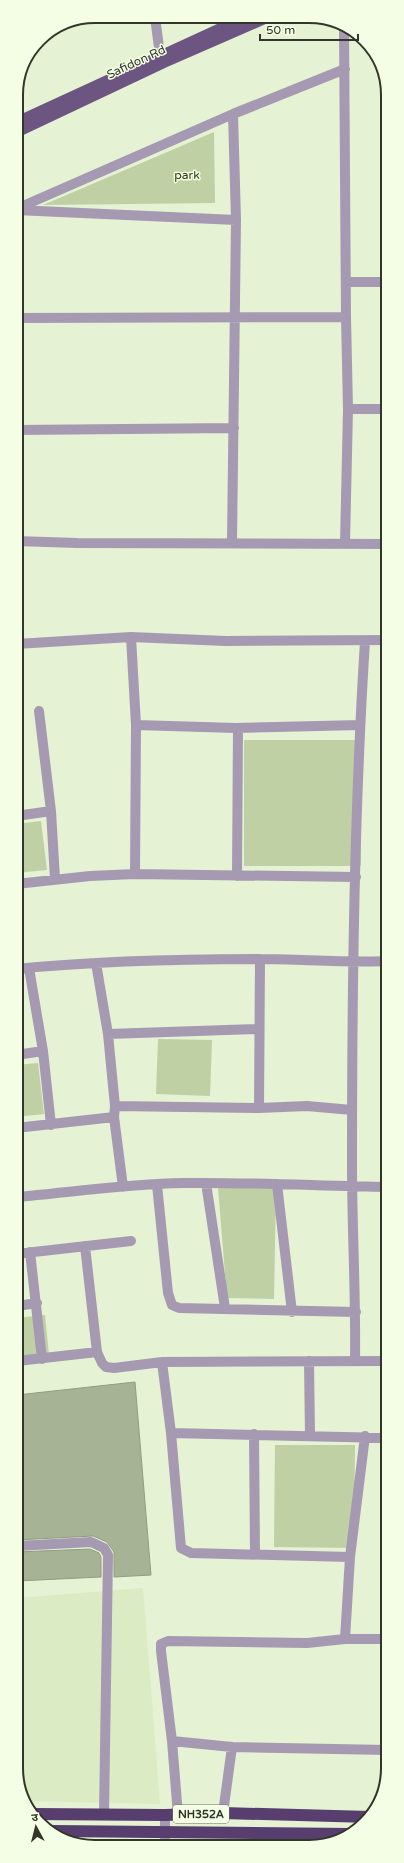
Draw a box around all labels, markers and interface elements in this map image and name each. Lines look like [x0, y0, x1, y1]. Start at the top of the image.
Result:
scale bar [260, 16, 358, 42]
text: 50 m [266, 23, 295, 37]
street label: Safidon Rd [104, 42, 168, 82]
park label: park [174, 168, 200, 182]
road number: NH352A [173, 1805, 229, 1823]
north arrow [16, 1807, 56, 1847]
text: उ [31, 1811, 39, 1824]

